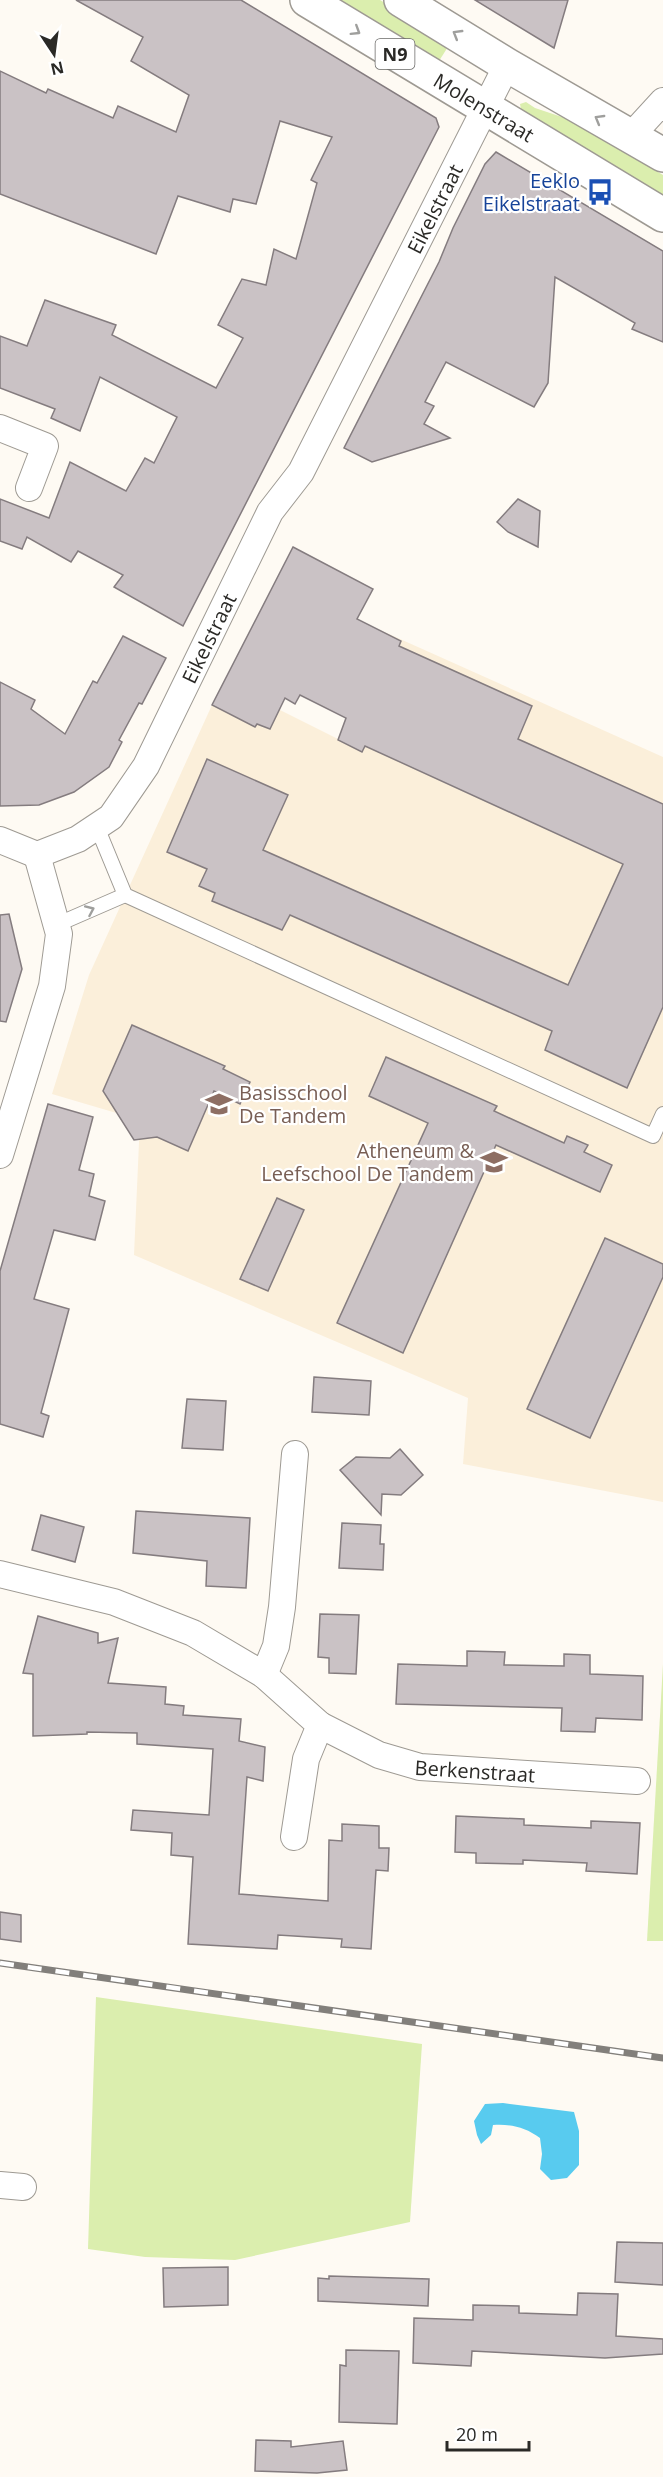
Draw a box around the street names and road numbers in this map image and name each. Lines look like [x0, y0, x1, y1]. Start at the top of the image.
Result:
road number: N9 [376, 39, 414, 69]
street label: Molenstraat [429, 66, 539, 148]
street label: Eikelstraat [400, 159, 468, 258]
street label: Eikelstraat [175, 588, 242, 688]
street label: Berkenstraat [414, 1753, 536, 1788]

